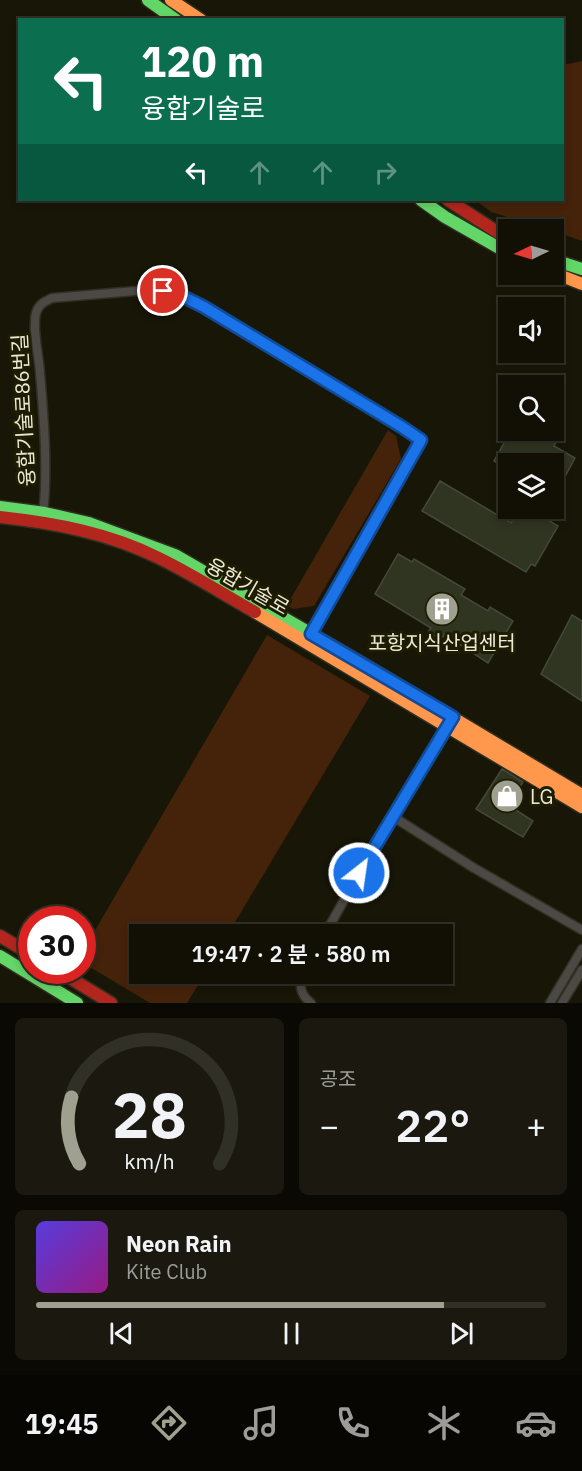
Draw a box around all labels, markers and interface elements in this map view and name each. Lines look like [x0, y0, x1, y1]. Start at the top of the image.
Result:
text: 120 m [141, 34, 264, 89]
icon: left [42, 42, 120, 120]
text: 융합기술로 [141, 90, 265, 125]
icon: left [180, 156, 213, 189]
icon: ahead [243, 156, 276, 189]
icon: ahead [306, 156, 339, 189]
icon: right [369, 156, 402, 189]
north arrow [498, 219, 564, 285]
map controls [498, 219, 564, 519]
pin [137, 265, 188, 316]
icon: arrive [146, 274, 179, 307]
button: sound [498, 297, 564, 363]
street label: 융합기술로86번길 [6, 333, 40, 487]
button: search [498, 375, 564, 441]
button: layers [498, 453, 564, 519]
street label: 융합기술로 [201, 551, 295, 621]
building icon: 포항지식산업센터 [424, 591, 460, 627]
place label: 포항지식산업센터 [368, 629, 516, 656]
shop icon: LG [489, 778, 525, 814]
place label: LG [530, 783, 553, 810]
position arrow [327, 841, 391, 905]
speed limit sign: 30 [18, 906, 96, 984]
text: 19:47 · 2 분 · 580 m [192, 939, 390, 968]
text: 공조 [320, 1065, 356, 1092]
text: 28 [112, 1074, 187, 1155]
text: 22° [395, 1096, 470, 1154]
text: − [320, 1104, 339, 1147]
text: + [526, 1104, 546, 1147]
text: km/h [124, 1147, 174, 1175]
text: Neon Rain [126, 1229, 232, 1258]
text: Kite Club [126, 1258, 207, 1285]
icon: previous [105, 1317, 138, 1350]
icon: pause [275, 1317, 308, 1350]
icon: next [445, 1317, 478, 1350]
icon: directions [148, 1402, 190, 1444]
icon: music [240, 1402, 282, 1444]
icon: phone [332, 1402, 374, 1444]
icon: climate [423, 1402, 465, 1444]
icon: car [515, 1402, 557, 1444]
text: 19:45 [25, 1406, 99, 1441]

